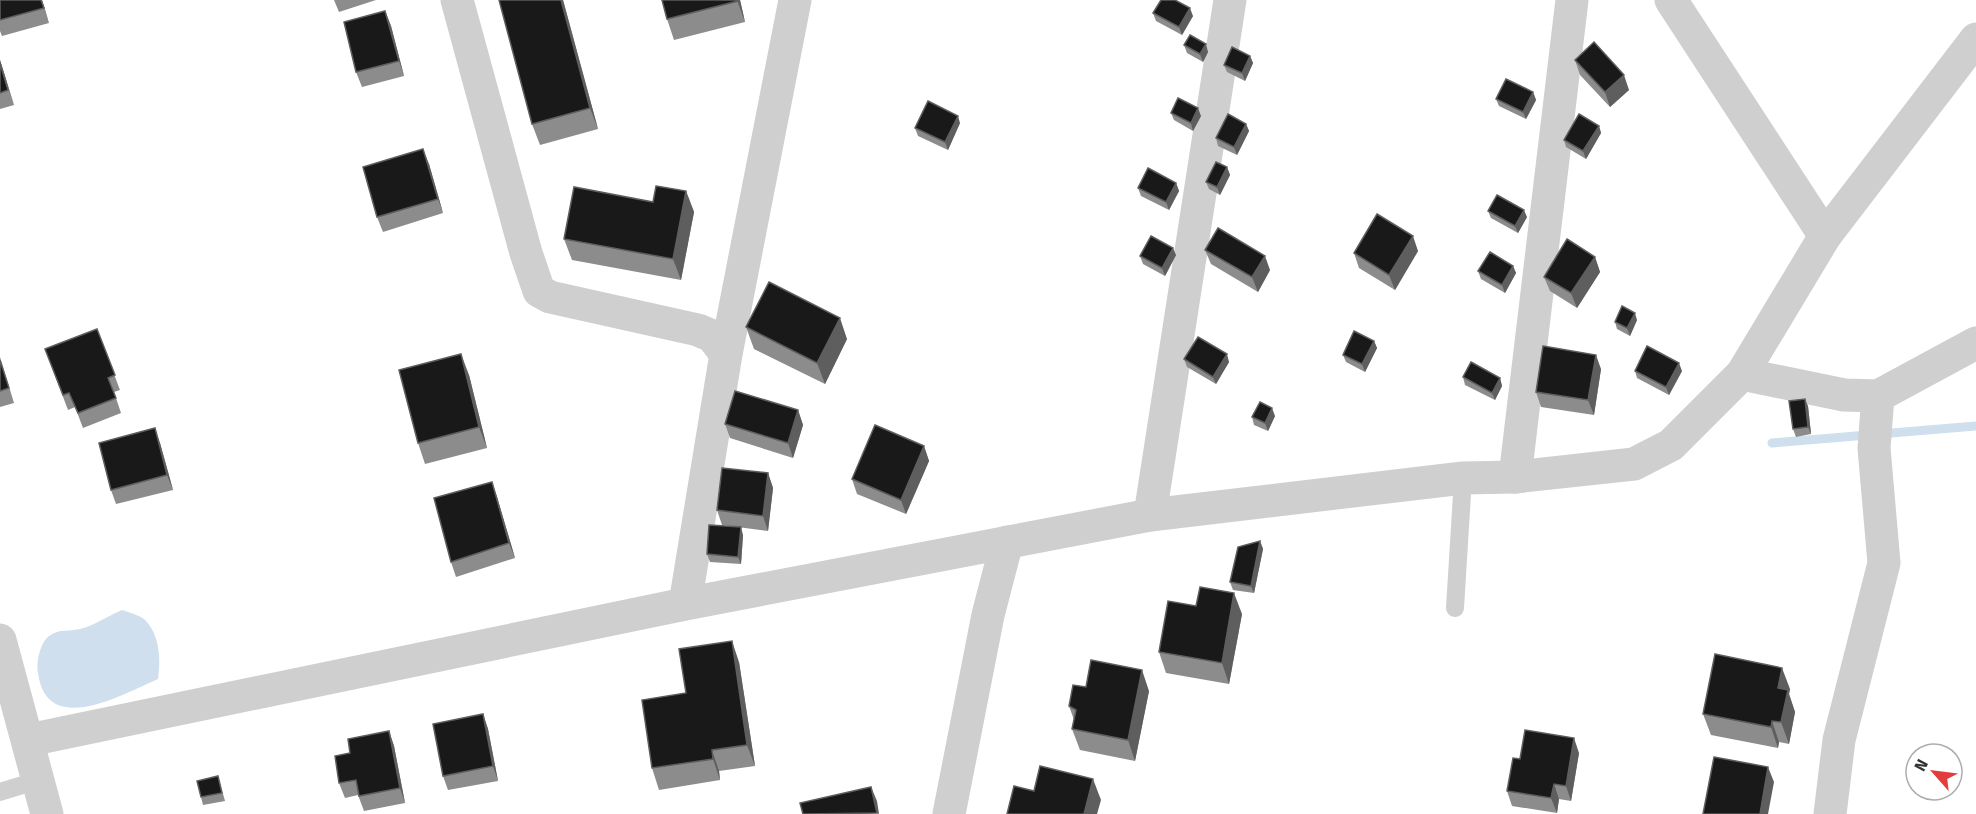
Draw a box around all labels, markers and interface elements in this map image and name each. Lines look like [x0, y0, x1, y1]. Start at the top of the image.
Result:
north arrow [1904, 742, 1964, 802]
text: N [1910, 756, 1932, 774]

